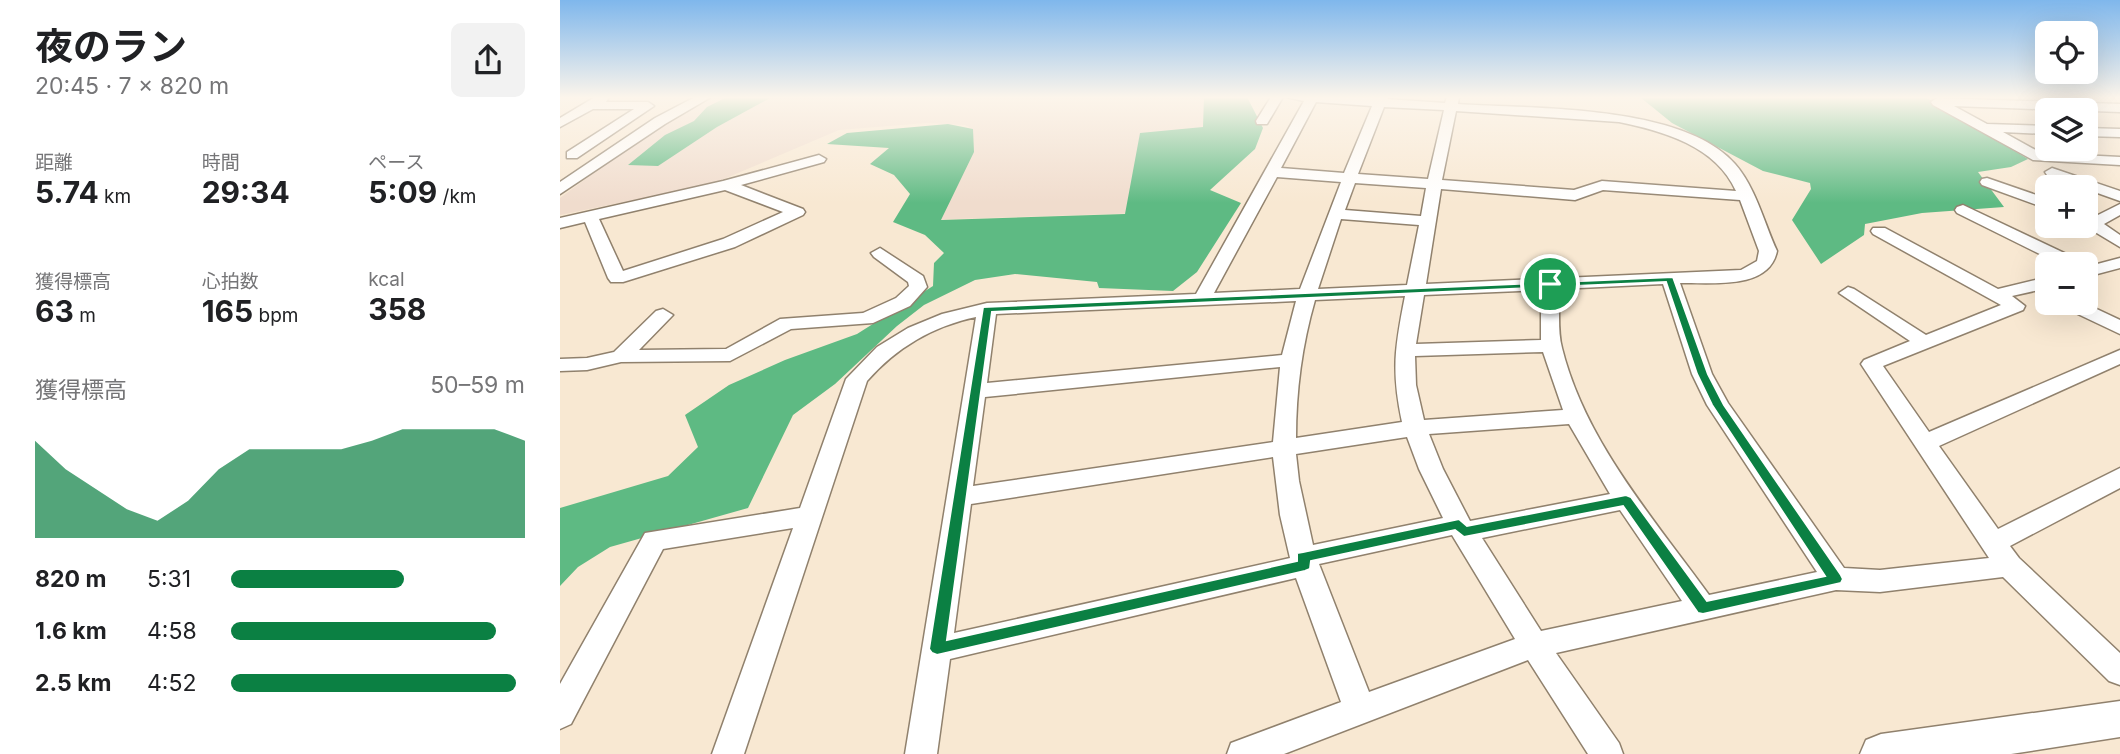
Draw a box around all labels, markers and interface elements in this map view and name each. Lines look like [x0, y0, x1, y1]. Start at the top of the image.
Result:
map controls [2035, 21, 2098, 315]
button: locate [2035, 21, 2098, 84]
text: 夜のラン [35, 23, 187, 69]
button: share [451, 23, 525, 97]
text: 20:45 · 7 × 820 m [35, 72, 229, 100]
button: layers [2035, 98, 2098, 161]
text: 距離 [35, 151, 73, 174]
text: 時間 [202, 151, 240, 174]
text: ペース [368, 151, 424, 174]
text: 5.74 [35, 174, 99, 210]
text: 29:34 [202, 174, 290, 210]
text: 5:09 [368, 174, 437, 210]
button: + [2035, 175, 2098, 238]
text: km [99, 185, 131, 208]
text: /km [437, 185, 477, 208]
button: − [2035, 252, 2098, 315]
pin [1520, 254, 1580, 314]
icon: arrive [1531, 265, 1569, 303]
text: kcal [368, 268, 405, 291]
text: 獲得標高 [35, 270, 111, 293]
text: 心拍数 [202, 270, 259, 293]
text: 358 [368, 291, 426, 327]
text: 63 [35, 293, 74, 329]
text: 165 [202, 293, 253, 329]
text: m [74, 304, 96, 327]
text: bpm [253, 304, 299, 327]
text: 50–59 m [430, 371, 525, 399]
text: 獲得標高 [35, 376, 127, 404]
text: 820 m [35, 565, 106, 593]
text: 5:31 [147, 565, 191, 593]
text: 1.6 km [35, 617, 107, 645]
text: 4:58 [147, 617, 197, 645]
text: 2.5 km [35, 669, 112, 697]
text: 4:52 [147, 669, 197, 697]

